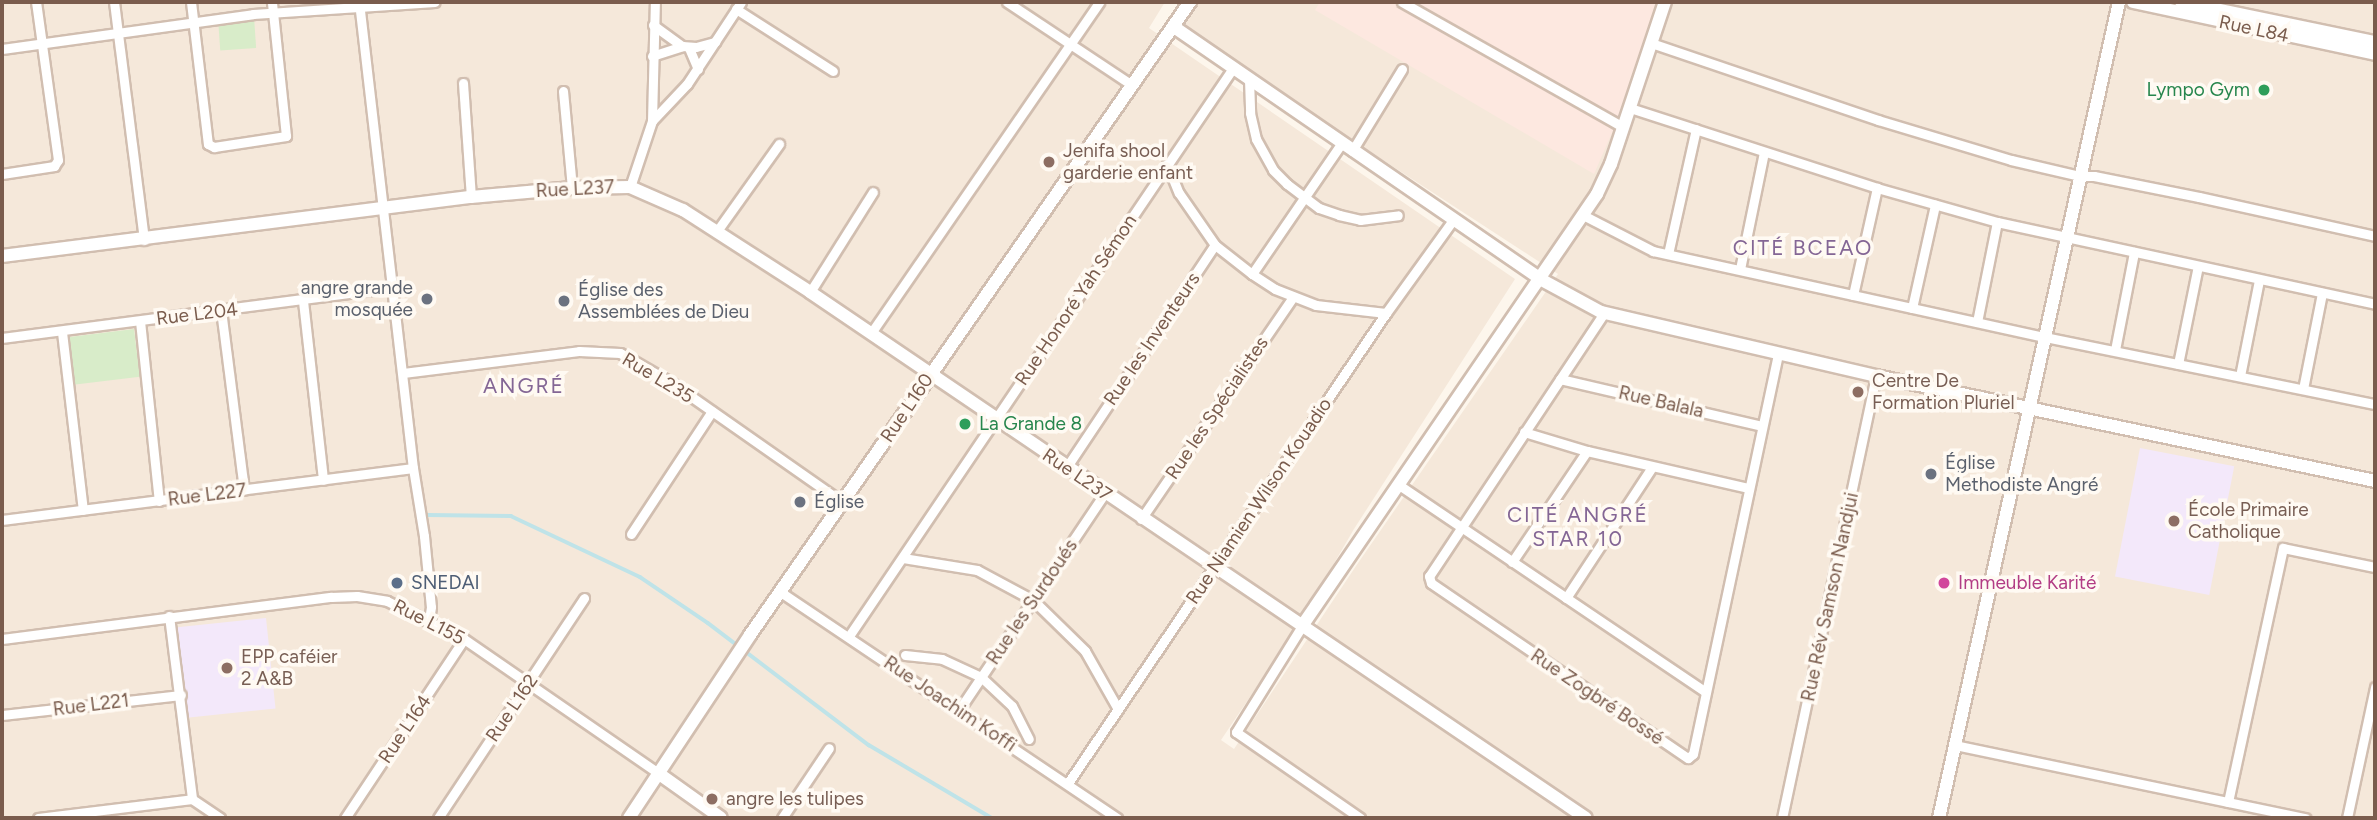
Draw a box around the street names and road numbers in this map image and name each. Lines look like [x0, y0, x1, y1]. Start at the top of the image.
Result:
street label: Rue L84 [2217, 10, 2291, 48]
street label: Rue L237 [535, 176, 615, 202]
street label: Rue Honoré Yah Sémon [1010, 210, 1142, 390]
street label: Rue les Inventeurs [1099, 268, 1205, 410]
street label: Rue L204 [155, 298, 239, 330]
street label: Rue les Spécialistes [1161, 332, 1273, 484]
street label: Rue L235 [618, 348, 698, 408]
street label: Rue L160 [876, 369, 938, 447]
street label: Rue Balala [1616, 381, 1706, 423]
street label: Rue Niamien Wilson Kouadio [1181, 394, 1337, 608]
street label: Rue L237 [1038, 444, 1116, 506]
street label: Rue L227 [166, 479, 248, 511]
street label: Rue Rév Samson Nandjui [1797, 490, 1863, 704]
street label: Rue les Surdoués [982, 535, 1082, 669]
street label: Rue L155 [389, 594, 469, 650]
street label: Rue Zogbré Bossé [1526, 644, 1668, 750]
street label: Rue Joachim Koffi [879, 651, 1021, 757]
street label: Rue L162 [481, 670, 543, 746]
street label: Rue L221 [52, 689, 130, 721]
street label: Rue L164 [374, 690, 436, 768]

